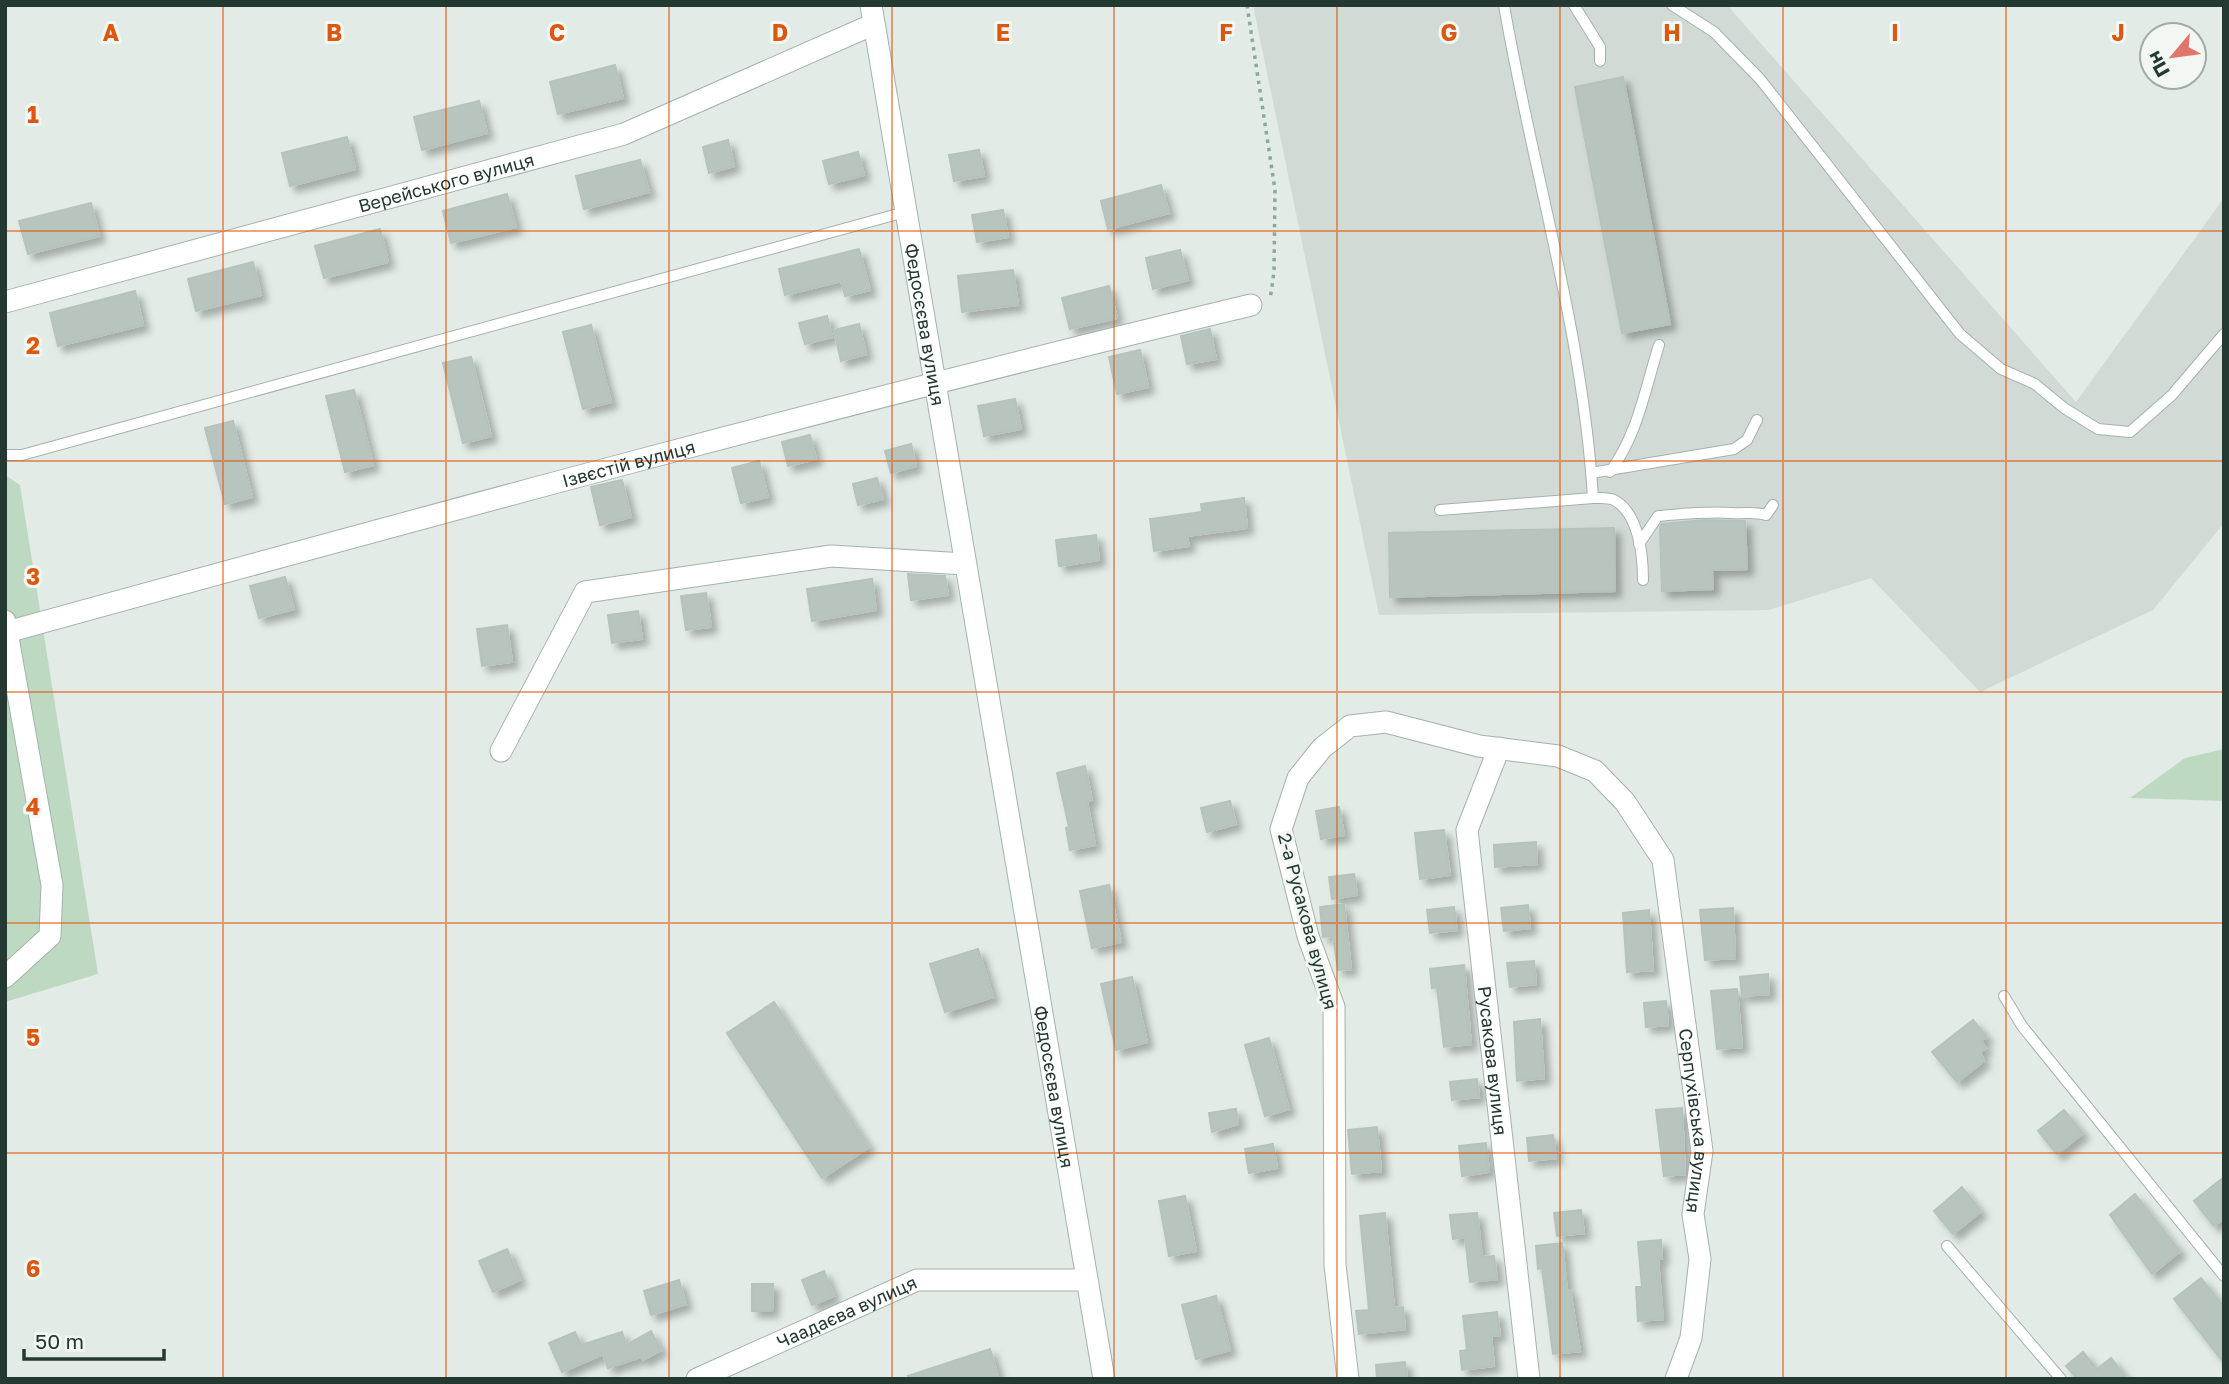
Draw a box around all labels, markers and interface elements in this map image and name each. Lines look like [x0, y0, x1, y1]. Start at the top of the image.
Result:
text: A [103, 18, 120, 46]
text: B [326, 18, 342, 46]
text: C [549, 18, 565, 46]
text: D [772, 18, 788, 46]
text: E [996, 18, 1010, 46]
text: F [1219, 18, 1233, 46]
text: G [1441, 18, 1457, 46]
text: H [1663, 18, 1681, 46]
text: I [1891, 18, 1899, 46]
text: J [2111, 18, 2125, 46]
north arrow [2138, 21, 2208, 91]
text: Пн [2141, 48, 2174, 81]
text: 1 [27, 100, 39, 128]
street label: Верейського вулиця [356, 148, 536, 217]
street label: Федосєєва вулиця [901, 242, 950, 407]
text: 2 [26, 331, 40, 359]
street label: Ізвєстій вулиця [560, 435, 697, 491]
text: 3 [26, 562, 40, 590]
text: 4 [26, 792, 40, 820]
street label: 2-а Русакова вулиця [1274, 830, 1342, 1012]
street label: Русакова вулиця [1474, 985, 1512, 1136]
street label: Федосєєва вулиця [1030, 1004, 1079, 1169]
text: 5 [26, 1023, 40, 1051]
street label: Серпухівська вулиця [1675, 1027, 1713, 1215]
text: 6 [26, 1254, 40, 1282]
street label: Чаадаєва вулиця [773, 1271, 920, 1353]
scale bar [24, 1318, 164, 1362]
text: 50 m [35, 1328, 84, 1354]

